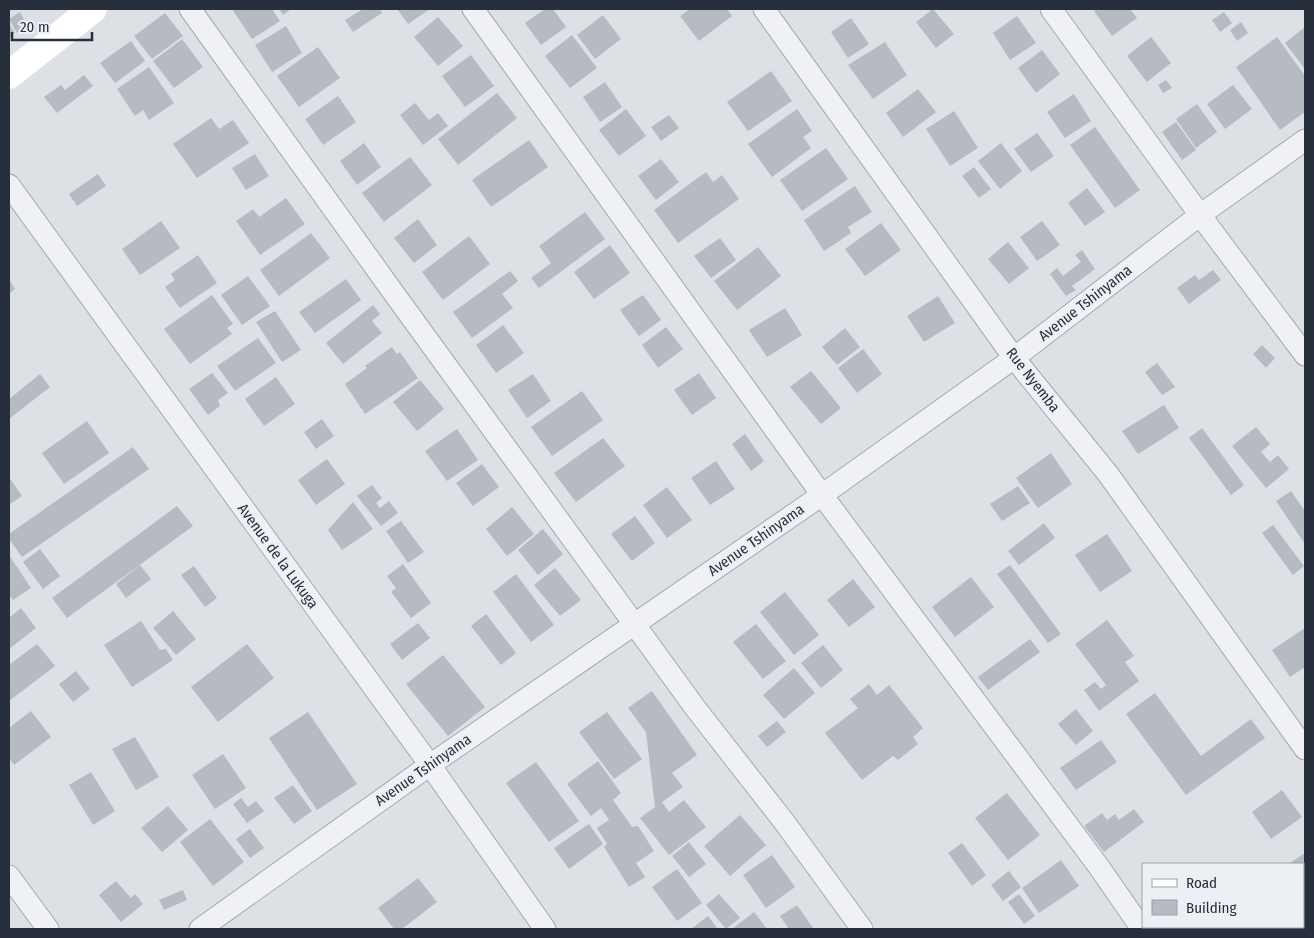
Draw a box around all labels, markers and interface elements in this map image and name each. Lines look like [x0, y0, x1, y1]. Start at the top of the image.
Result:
scale bar [12, 10, 92, 42]
text: 20 m [20, 18, 50, 36]
street label: Avenue Tshinyama [1035, 261, 1135, 345]
street label: Rue Nyemba [1002, 344, 1064, 416]
street label: Avenue de la Lukuga [234, 500, 322, 612]
street label: Avenue Tshinyama [704, 500, 808, 580]
street label: Avenue Tshinyama [371, 730, 475, 810]
legend [1142, 863, 1304, 928]
text: Road [1186, 874, 1217, 892]
text: Building [1186, 899, 1237, 917]

